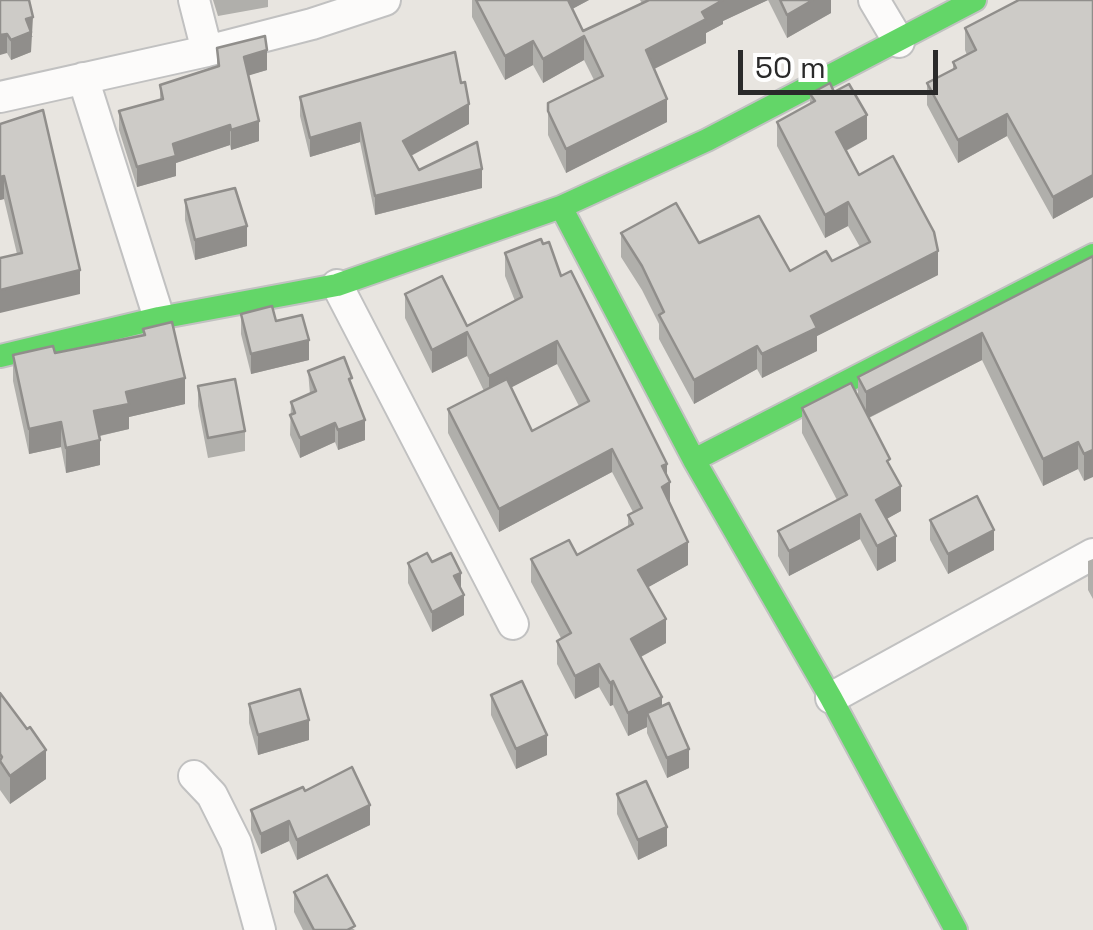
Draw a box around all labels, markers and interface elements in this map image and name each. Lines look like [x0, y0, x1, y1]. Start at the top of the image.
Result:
scale bar [743, 30, 943, 92]
text: 50 m [755, 48, 826, 87]

